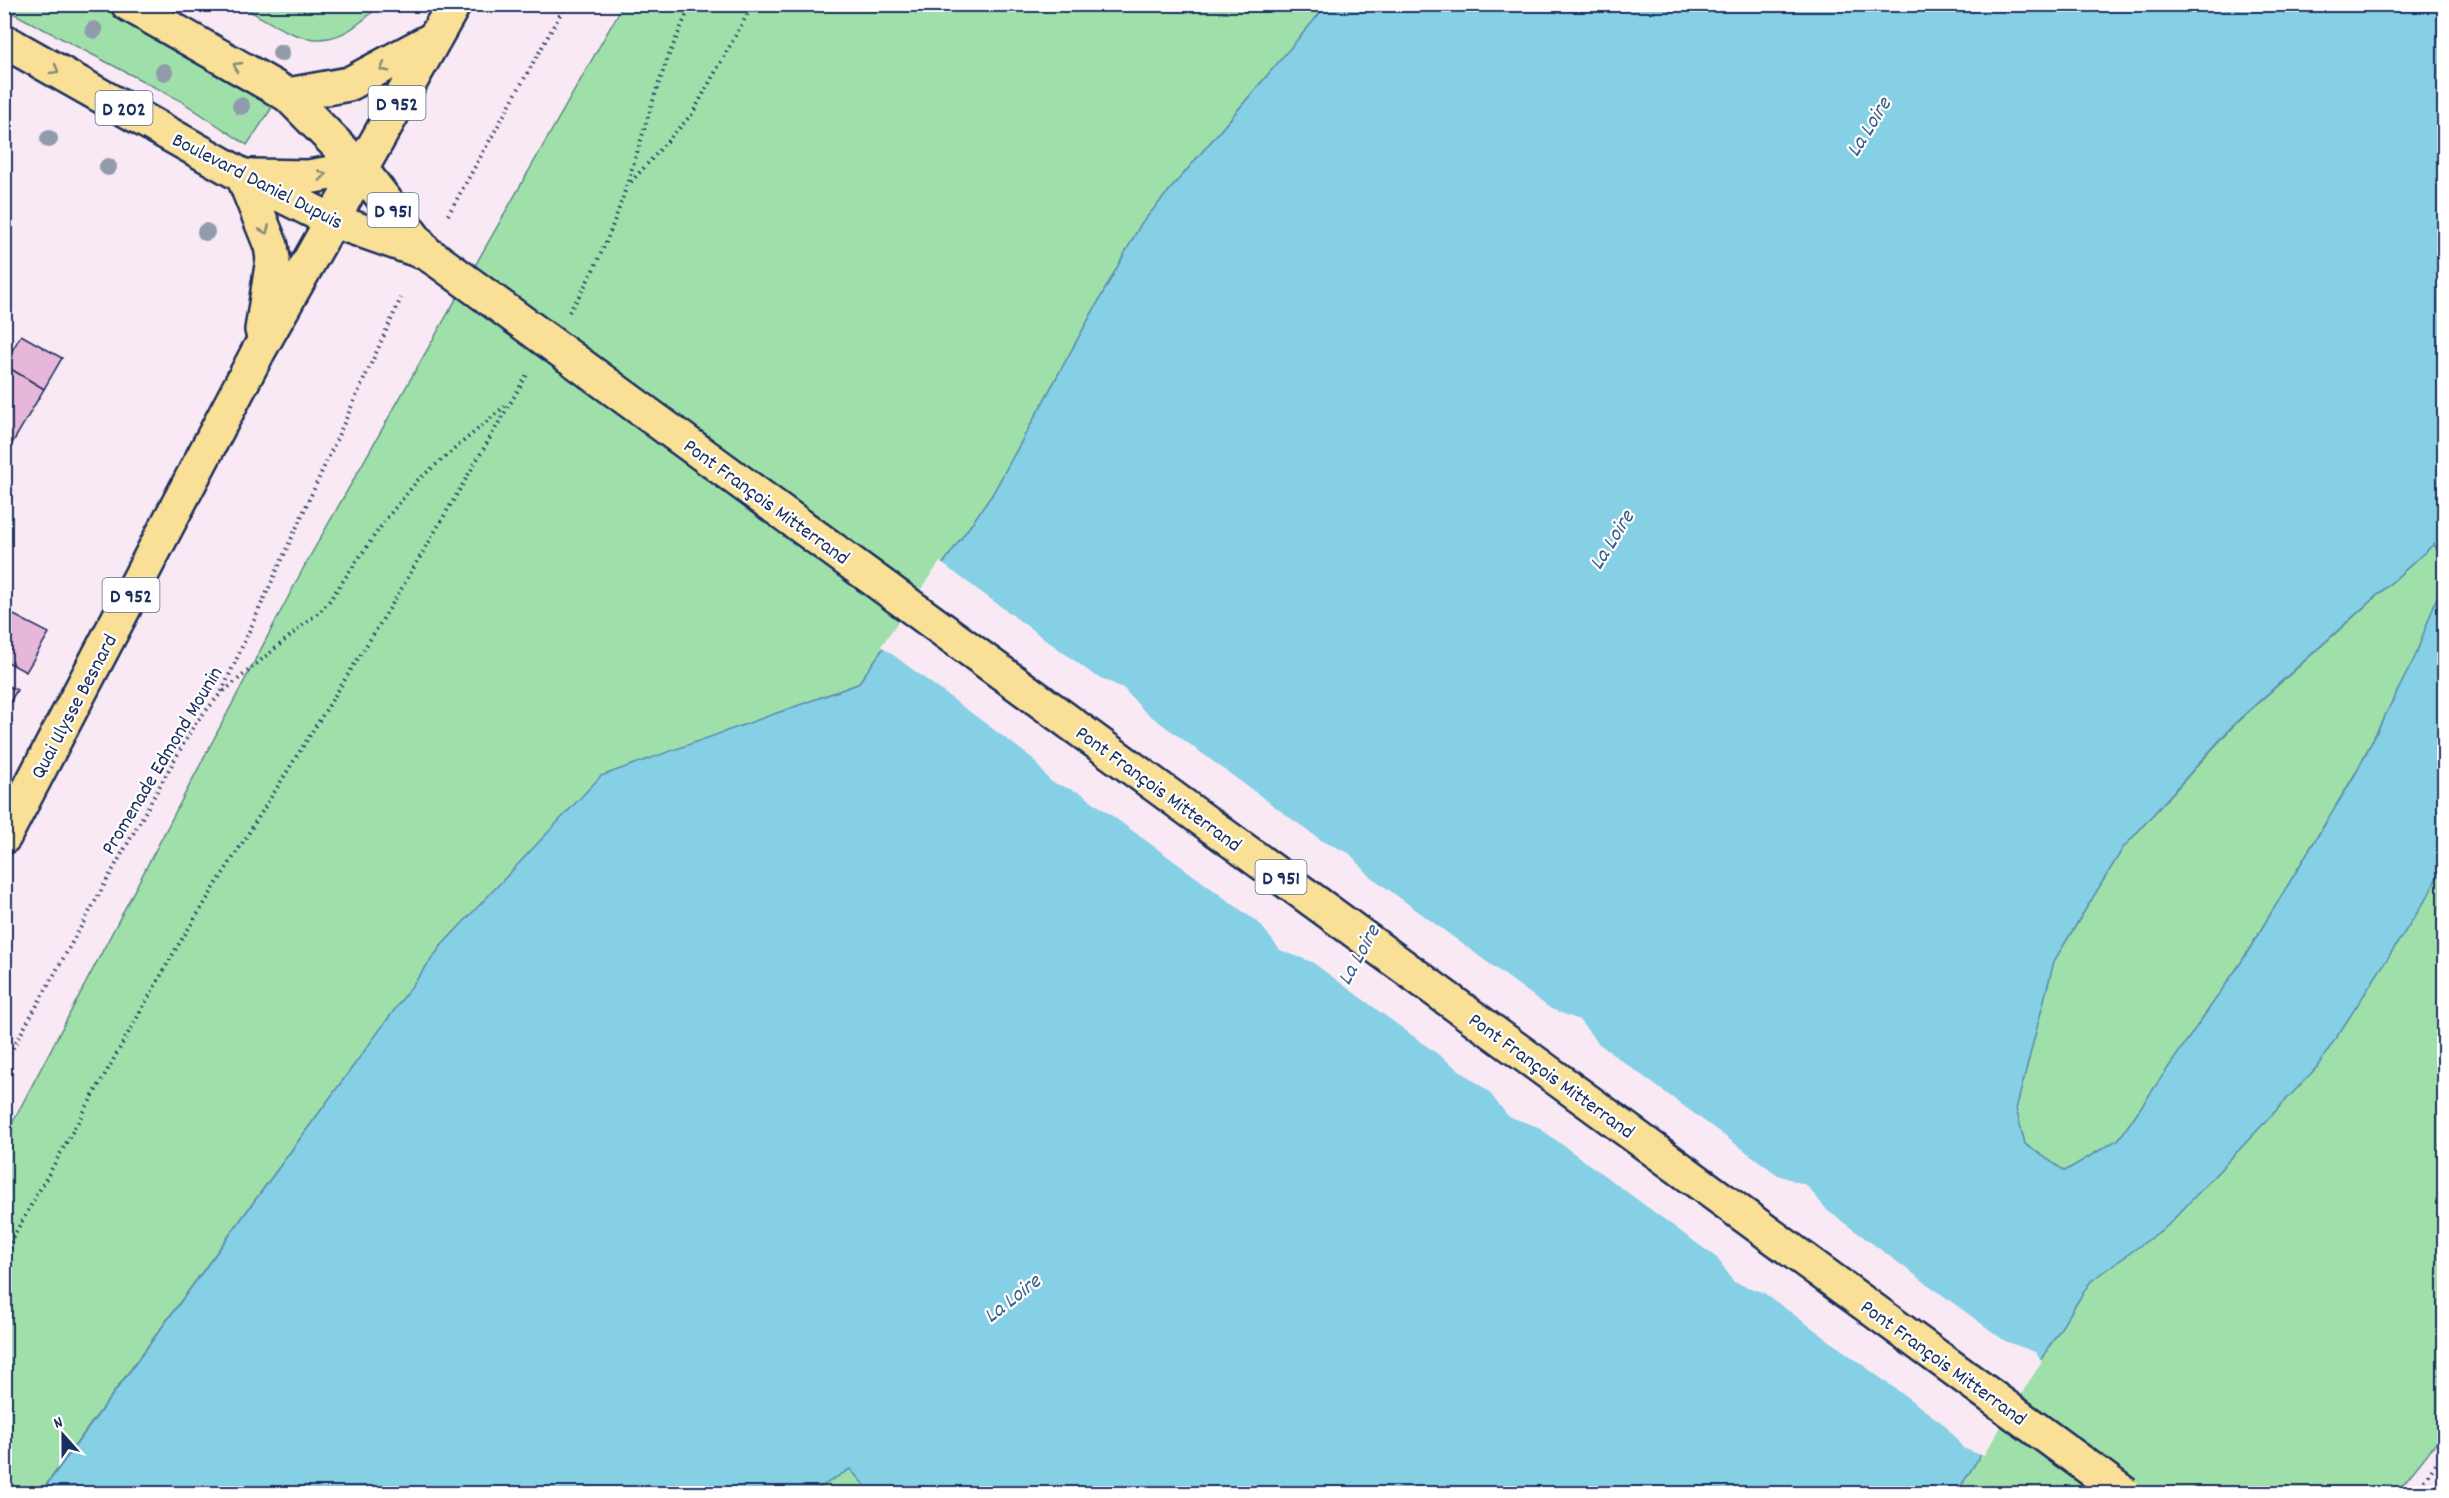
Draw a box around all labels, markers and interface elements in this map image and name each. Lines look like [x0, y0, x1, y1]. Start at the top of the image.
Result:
one-way arrow [380, 61, 390, 72]
one-way arrow [233, 62, 243, 73]
one-way arrow [49, 63, 60, 74]
road number: D 952 [368, 86, 426, 120]
road number: D 202 [96, 91, 152, 125]
water label: La Loire [1840, 91, 1901, 164]
street label: Boulevard Daniel Dupuis [166, 127, 347, 239]
one-way arrow [318, 169, 327, 181]
road number: D 951 [368, 193, 418, 227]
one-way arrow [258, 224, 270, 235]
street label: Pont François Mitterrand [676, 433, 855, 574]
water label: La Loire [1583, 504, 1644, 577]
road number: D 952 [102, 578, 160, 612]
street label: Quai Ulysse Besnard [25, 630, 127, 785]
street label: Promenade Edmond Mounin [95, 662, 232, 862]
street label: Pont François Mitterrand [1068, 720, 1247, 861]
road number: D 951 [1256, 860, 1306, 894]
water label: La Loire [1331, 919, 1390, 992]
street label: Pont François Mitterrand [1461, 1007, 1640, 1148]
water label: La Loire [978, 1267, 1049, 1332]
street label: Pont François Mitterrand [1853, 1294, 2032, 1435]
north arrow [33, 1405, 93, 1465]
text: N [51, 1411, 66, 1435]

